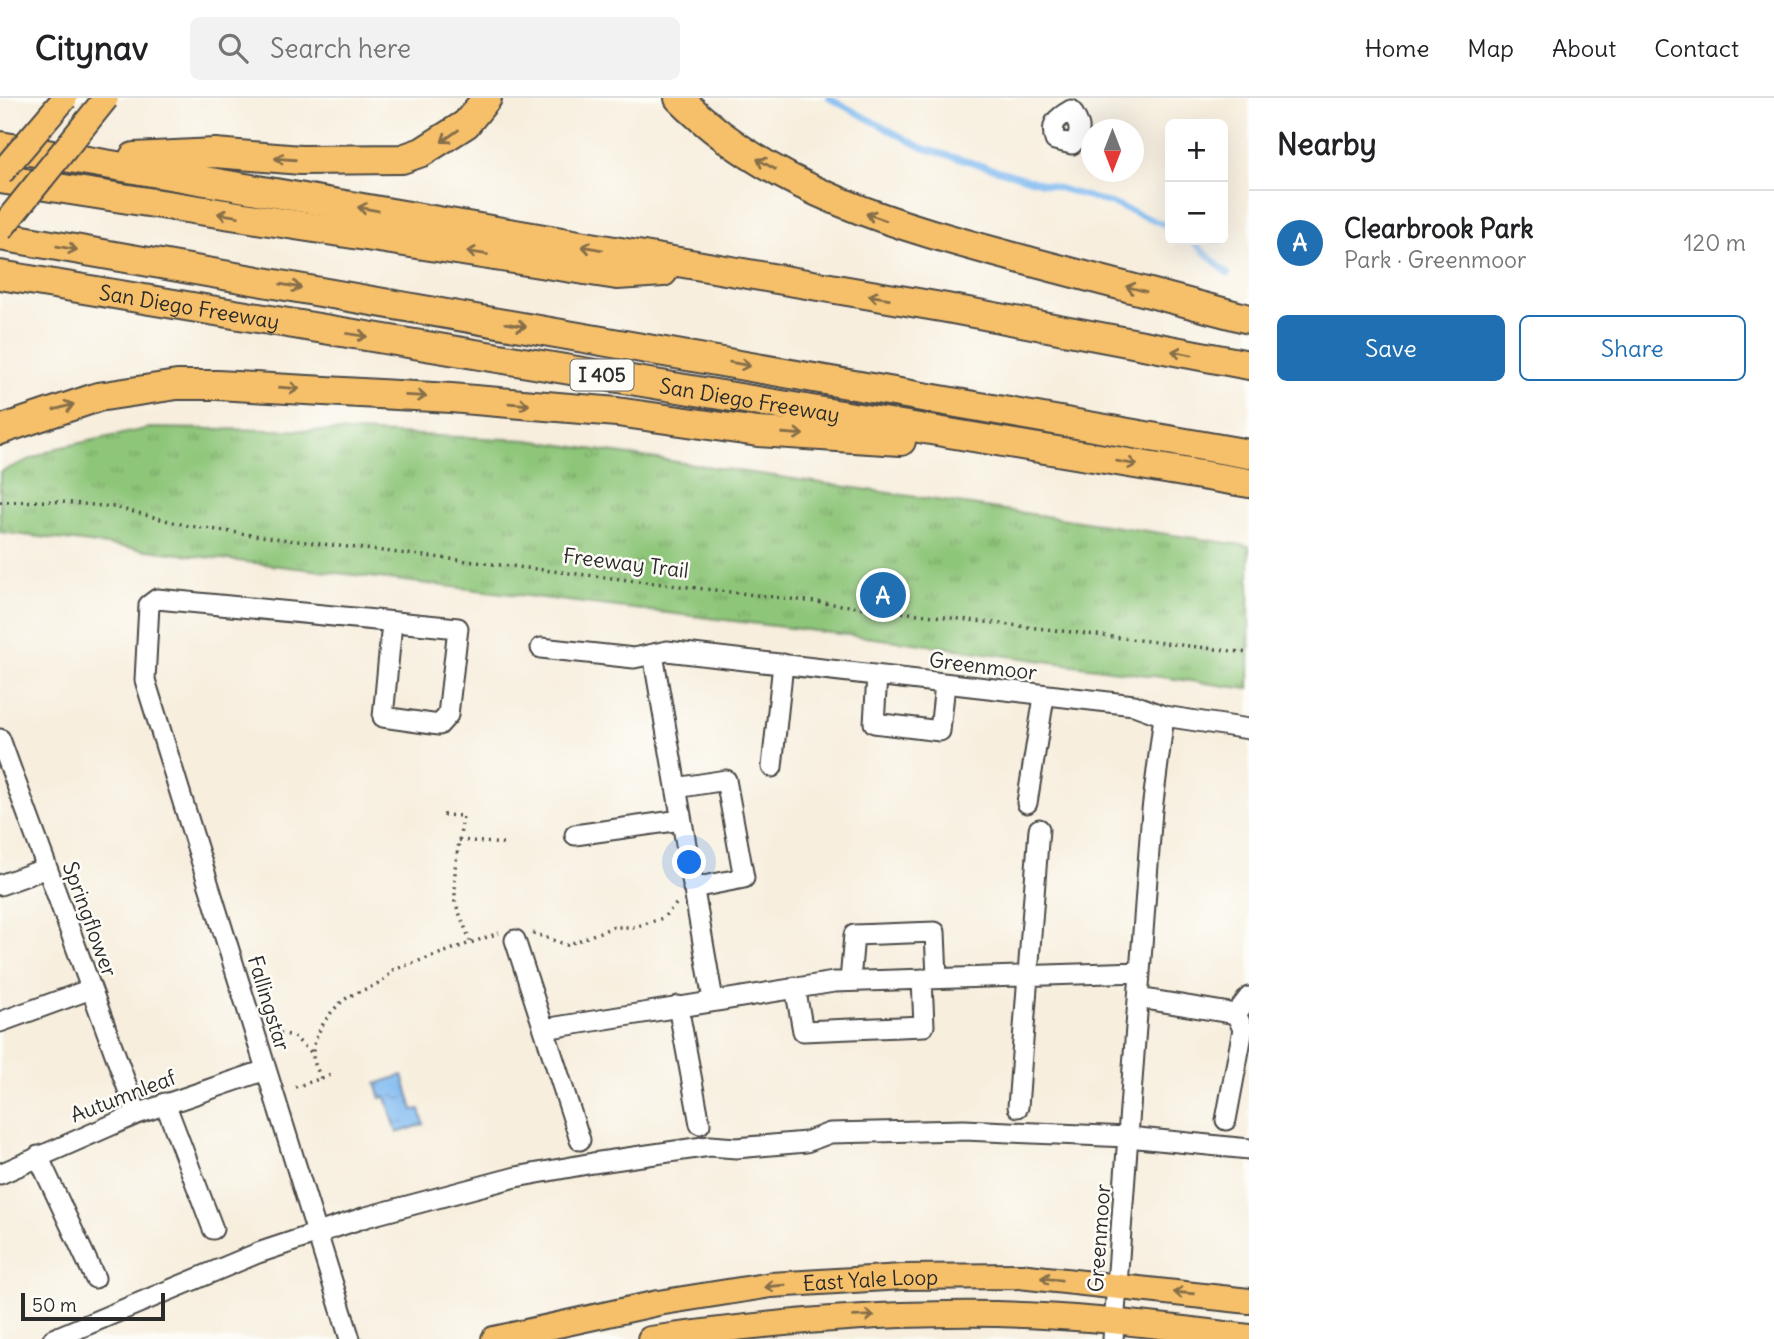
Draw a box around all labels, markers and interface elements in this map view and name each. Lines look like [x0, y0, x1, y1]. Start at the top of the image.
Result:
search box [190, 17, 680, 80]
text: Citynav [35, 27, 148, 69]
icon: search [214, 29, 252, 67]
text: Search here [270, 32, 411, 65]
text: Home [1365, 33, 1429, 63]
text: Map [1467, 33, 1514, 63]
text: About [1552, 33, 1616, 63]
text: Contact [1654, 33, 1739, 63]
north arrow [1081, 119, 1144, 182]
map controls [1165, 119, 1228, 245]
button: + [1165, 119, 1228, 182]
text: Nearby [1277, 125, 1377, 163]
one-way arrow [441, 129, 460, 143]
one-way arrow [274, 152, 296, 165]
one-way arrow [757, 157, 777, 171]
button: − [1165, 182, 1228, 245]
one-way arrow [357, 202, 380, 215]
one-way arrow [217, 208, 240, 221]
one-way arrow [865, 210, 887, 222]
text: Clearbrook Park [1344, 212, 1534, 245]
text: A [1293, 228, 1307, 257]
text: 120 m [1683, 228, 1746, 257]
one-way arrow [55, 241, 78, 255]
one-way arrow [581, 241, 604, 254]
text: Park · Greenmoor [1344, 245, 1526, 274]
one-way arrow [466, 247, 489, 260]
street label: San Diego Freeway [97, 278, 282, 335]
one-way arrow [279, 280, 302, 293]
one-way arrow [1125, 282, 1147, 295]
one-way arrow [868, 290, 891, 303]
button: Save [1277, 315, 1505, 381]
button: Share [1519, 315, 1746, 381]
one-way arrow [504, 319, 527, 332]
one-way arrow [345, 328, 368, 342]
one-way arrow [1171, 345, 1194, 359]
one-way arrow [728, 358, 751, 372]
road number: I 405 [570, 360, 634, 390]
street label: San Diego Freeway [658, 372, 842, 428]
one-way arrow [277, 382, 300, 395]
one-way arrow [404, 390, 427, 403]
one-way arrow [507, 398, 530, 411]
one-way arrow [52, 400, 75, 413]
one-way arrow [782, 428, 805, 441]
one-way arrow [1115, 457, 1138, 470]
street label: Freeway Trail [562, 542, 690, 584]
pin: A [860, 569, 906, 621]
street label: Greenmoor [928, 646, 1039, 686]
your location [672, 845, 706, 879]
street label: Springflower [57, 858, 123, 981]
street label: Fallingstar [242, 952, 296, 1054]
street label: Autumnleaf [67, 1063, 180, 1128]
street label: Greenmoor [1082, 1183, 1116, 1293]
street label: East Yale Loop [802, 1263, 938, 1297]
one-way arrow [1040, 1272, 1063, 1285]
one-way arrow [764, 1279, 787, 1292]
one-way arrow [1173, 1286, 1196, 1299]
scale bar [21, 1290, 164, 1322]
text: 50 m [32, 1293, 77, 1317]
one-way arrow [853, 1310, 876, 1323]

